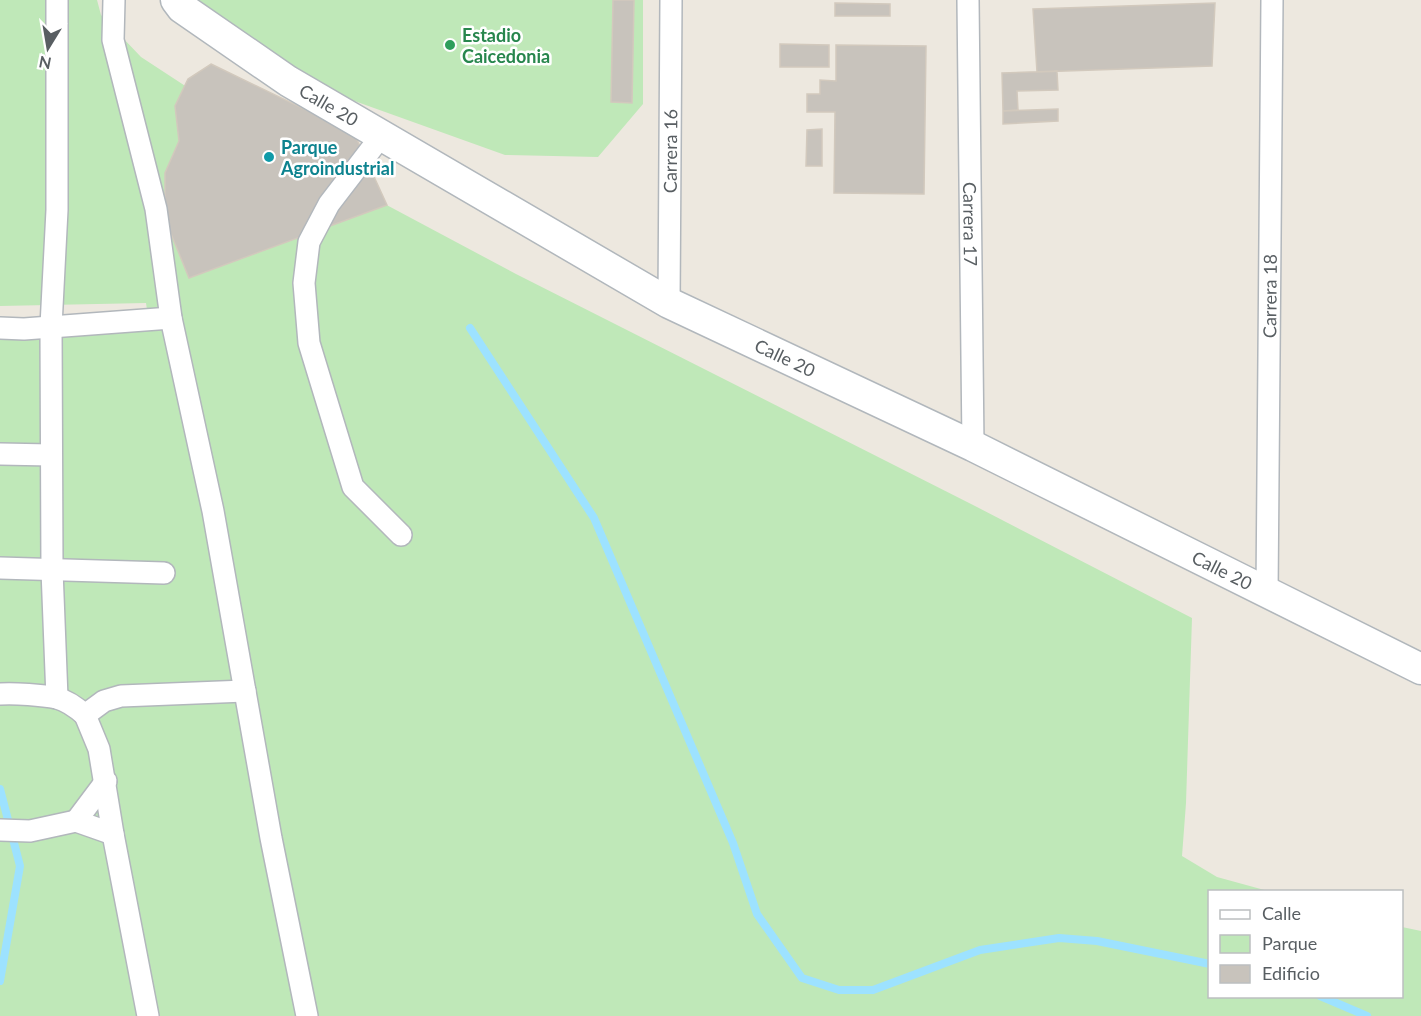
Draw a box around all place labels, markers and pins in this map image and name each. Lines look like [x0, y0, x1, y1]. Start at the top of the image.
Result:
place label: Estadio Caicedonia [462, 24, 550, 67]
marker: Estadio Caicedonia [443, 38, 457, 52]
place label: Parque Agroindustrial [280, 136, 394, 179]
marker: Parque Agroindustrial [262, 150, 276, 164]

